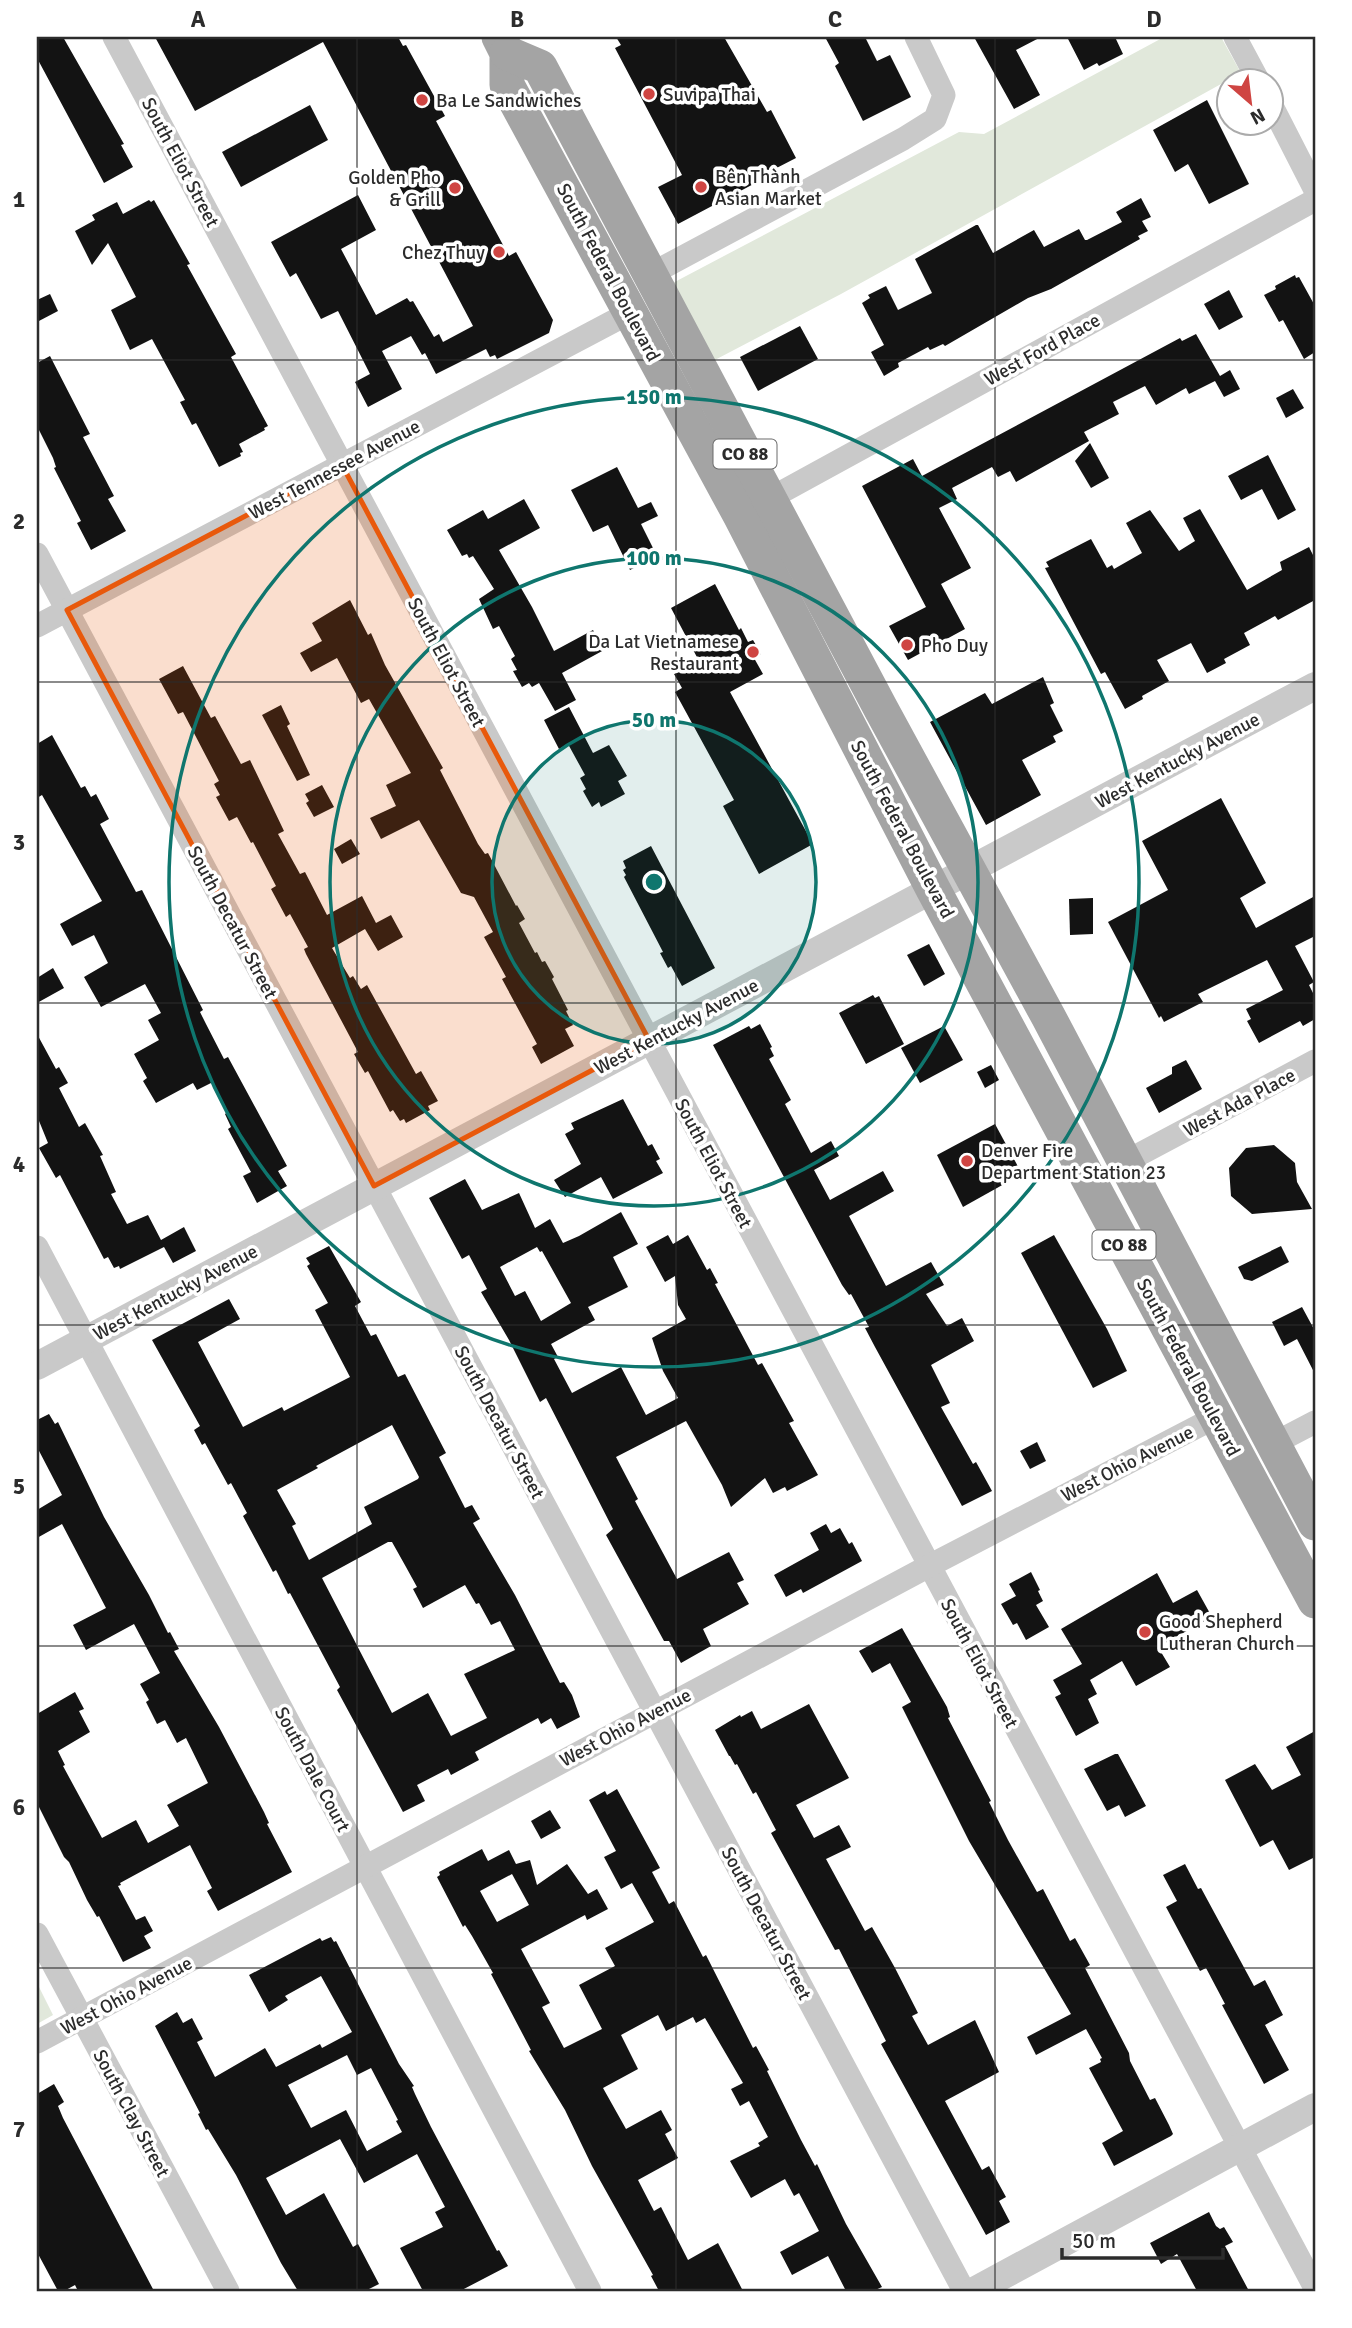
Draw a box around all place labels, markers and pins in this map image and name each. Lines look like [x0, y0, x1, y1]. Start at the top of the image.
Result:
place label: Suvipa Thai [663, 83, 756, 107]
marker: Suvipa Thai [641, 86, 657, 102]
place label: Ba Le Sandwiches [436, 89, 581, 113]
marker: Ba Le Sandwiches [414, 92, 430, 108]
place label: Bên Thành Asian Market [715, 165, 822, 211]
place label: Golden Pho & Grill [348, 166, 441, 212]
marker: Bên Thành Asian Market [693, 179, 709, 195]
marker: Golden Pho & Grill [447, 180, 463, 196]
place label: Chez Thuy [402, 241, 485, 265]
marker: Chez Thuy [491, 244, 507, 260]
place label: Da Lat Vietnamese Restaurant [588, 630, 739, 676]
place label: Pho Duy [921, 634, 988, 658]
marker: Pho Duy [899, 637, 915, 653]
marker: Da Lat Vietnamese Restaurant [745, 644, 761, 660]
centre of rings [642, 870, 666, 894]
place label: Denver Fire Department Station 23 [981, 1139, 1166, 1185]
marker: Denver Fire Department Station 23 [959, 1153, 975, 1169]
place label: Good Shepherd Lutheran Church [1159, 1610, 1295, 1656]
marker: Good Shepherd Lutheran Church [1137, 1624, 1153, 1640]

